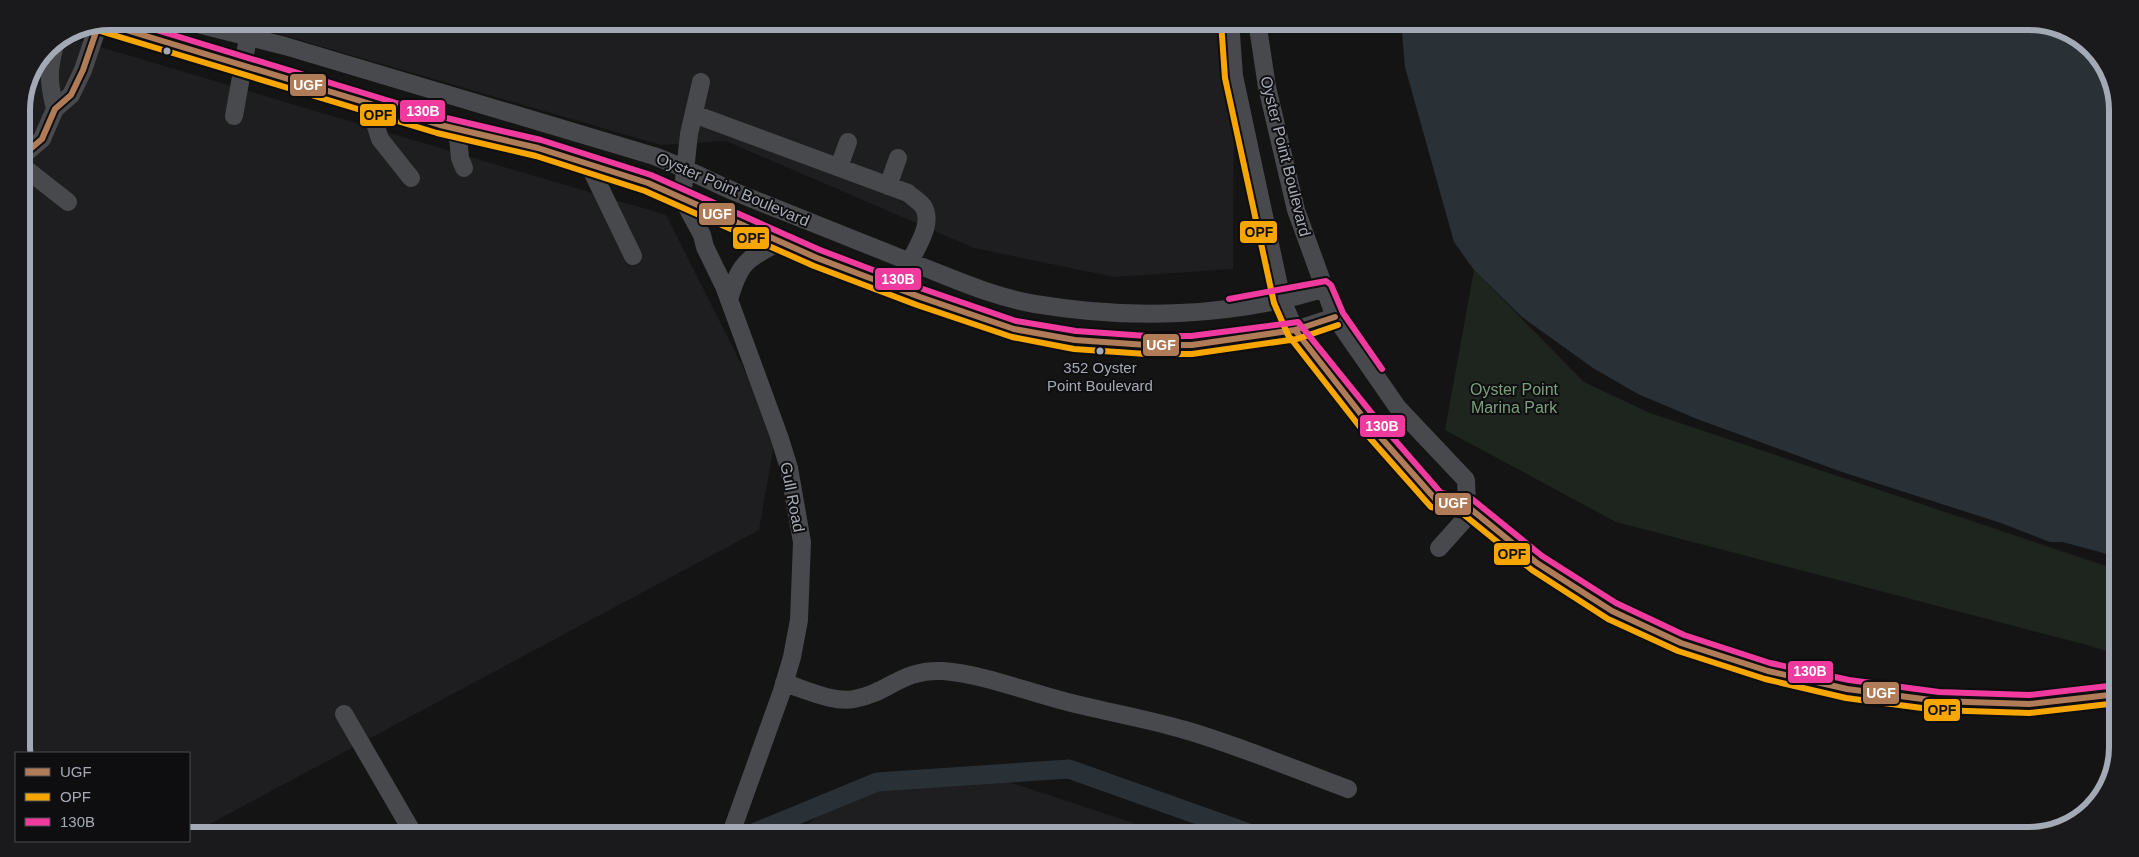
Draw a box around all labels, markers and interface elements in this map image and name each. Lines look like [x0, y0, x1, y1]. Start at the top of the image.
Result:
unlabelled marker [162, 46, 172, 56]
line badge: UGF [289, 73, 327, 97]
street label: Oyster Point Boulevard [1257, 74, 1314, 238]
text: UGF [293, 77, 323, 93]
line badge: 130B [399, 99, 446, 123]
line badge: OPF [359, 103, 397, 127]
text: 130B [406, 103, 440, 119]
text: OPF [364, 107, 393, 123]
street label: Oyster Point Boulevard [654, 149, 812, 229]
line badge: UGF [698, 202, 736, 226]
text: UGF [702, 206, 732, 222]
line badge: OPF [1239, 220, 1278, 244]
text: OPF [1245, 224, 1274, 240]
line badge: OPF [732, 226, 770, 250]
text: OPF [737, 230, 766, 246]
line badge: 130B [874, 267, 922, 291]
text: 130B [881, 271, 915, 287]
line badge: UGF [1142, 333, 1180, 357]
text: UGF [1146, 337, 1176, 353]
marker: 352 Oyster Point Boulevard [1095, 346, 1105, 356]
place label: 352 Oyster Point Boulevard [1047, 359, 1153, 394]
park label: Oyster Point Marina Park [1470, 381, 1559, 416]
line badge: 130B [1359, 414, 1406, 438]
text: 130B [1365, 418, 1399, 434]
street label: Gull Road [777, 461, 808, 534]
line badge: UGF [1434, 492, 1472, 516]
text: UGF [1438, 495, 1468, 511]
line badge: OPF [1493, 542, 1531, 566]
text: OPF [1498, 546, 1527, 562]
line badge: 130B [1787, 660, 1834, 684]
text: 130B [1793, 663, 1827, 679]
line badge: UGF [1862, 681, 1900, 705]
text: UGF [1866, 685, 1896, 701]
line badge: OPF [1923, 698, 1961, 722]
text: OPF [1928, 702, 1957, 718]
legend [15, 752, 190, 842]
text: UGF [60, 763, 92, 780]
text: OPF [60, 788, 91, 805]
text: 130B [60, 813, 95, 830]

